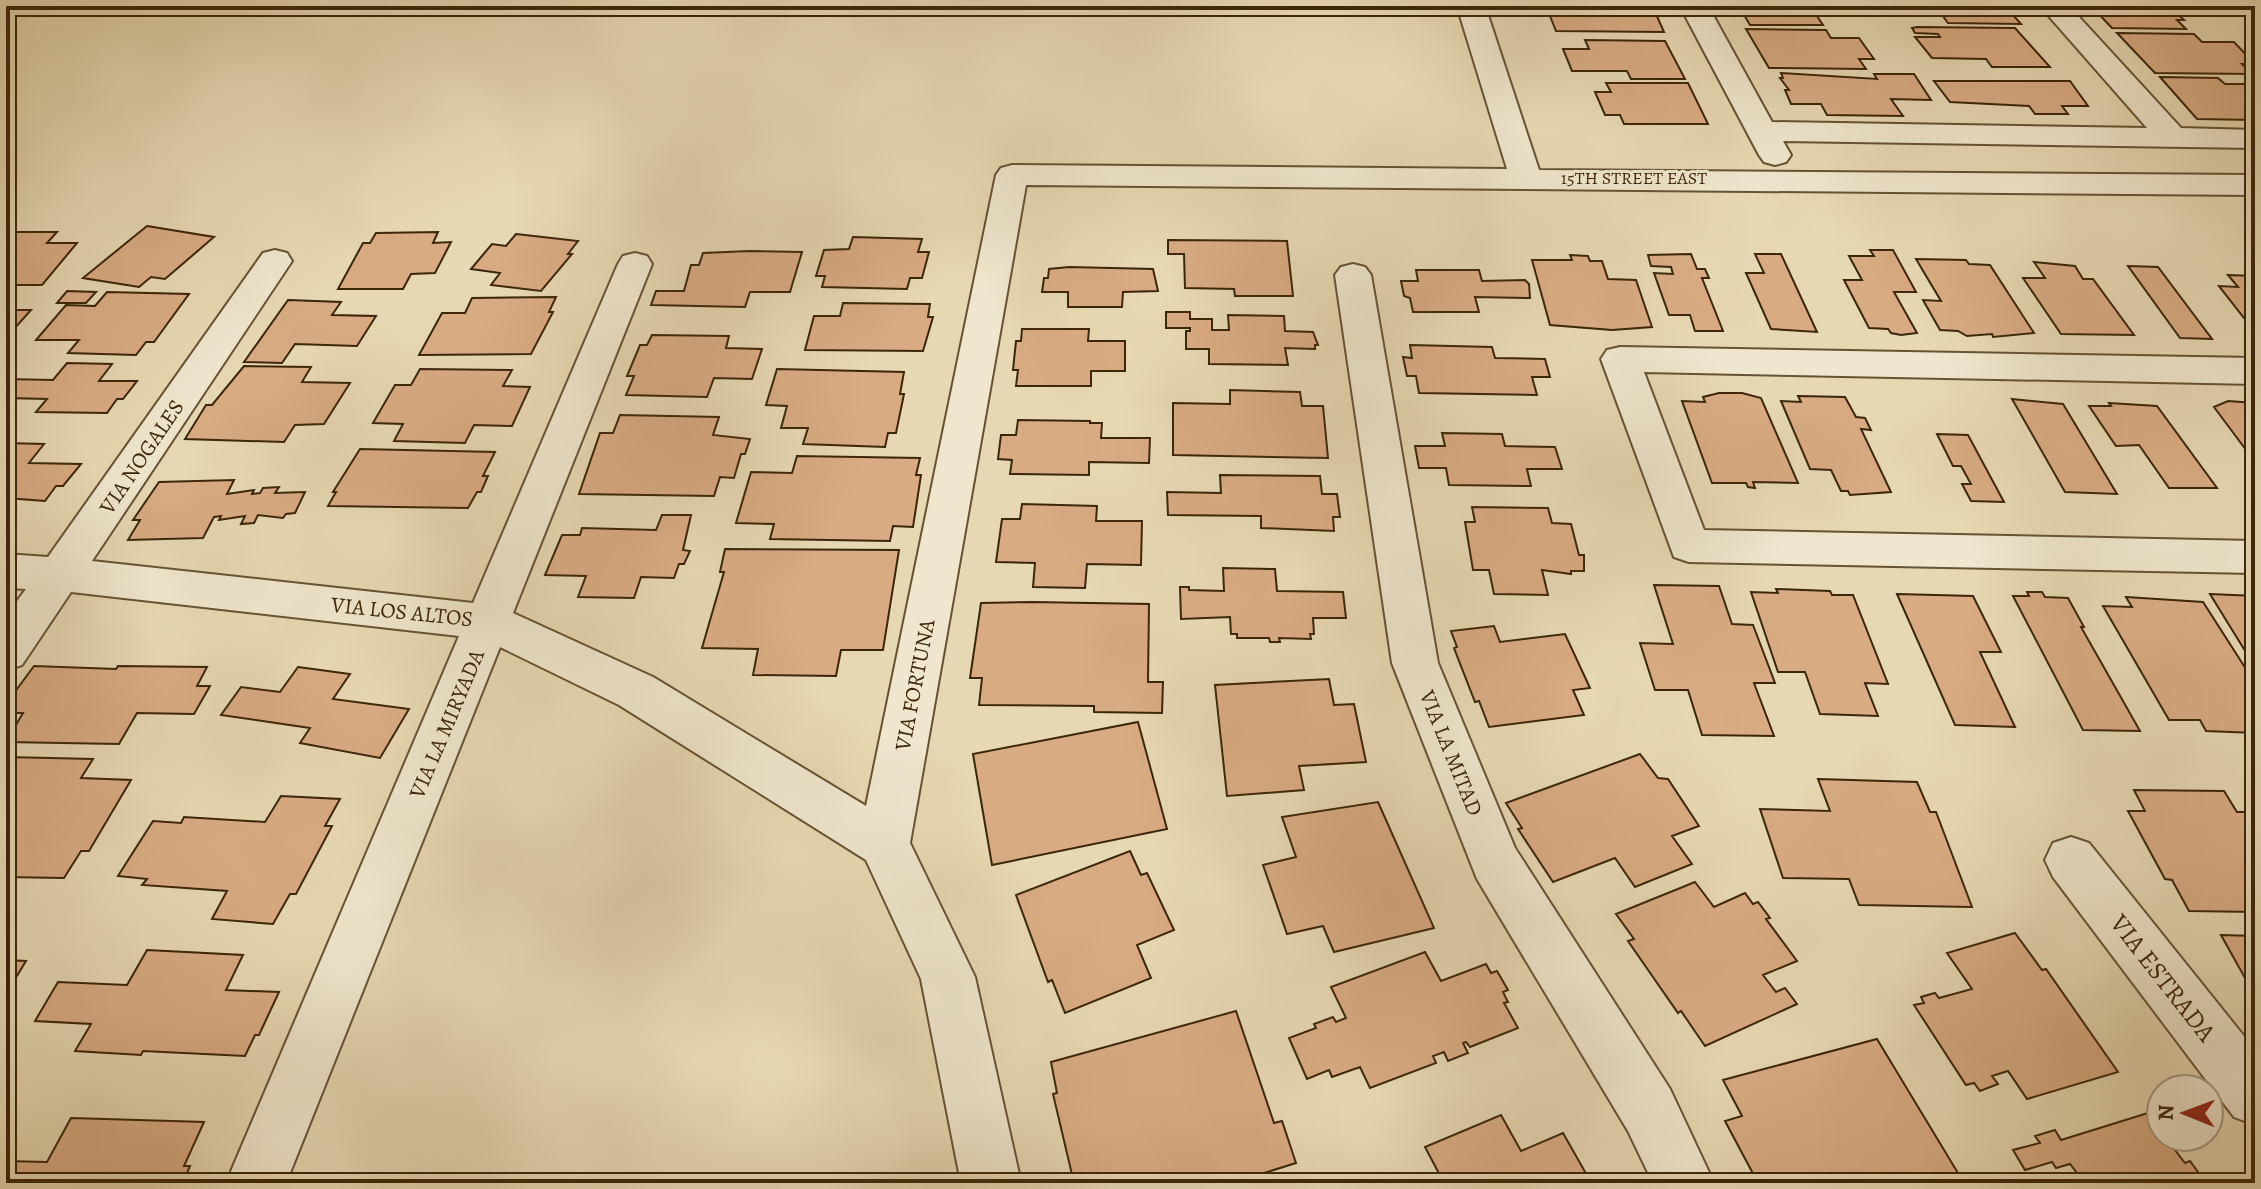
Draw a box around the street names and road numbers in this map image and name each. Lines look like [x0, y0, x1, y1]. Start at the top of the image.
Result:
street label: 15TH STREET EAST [1561, 166, 1707, 190]
street label: VIA NOGALES [92, 394, 191, 521]
street label: VIA LOS ALTOS [329, 590, 474, 634]
street label: VIA FORTUNA [887, 615, 943, 754]
street label: VIA LA MIRYADA [402, 644, 492, 804]
street label: VIA LA MITAD [1412, 685, 1490, 820]
street label: VIA ESTRADA [2102, 906, 2224, 1050]

